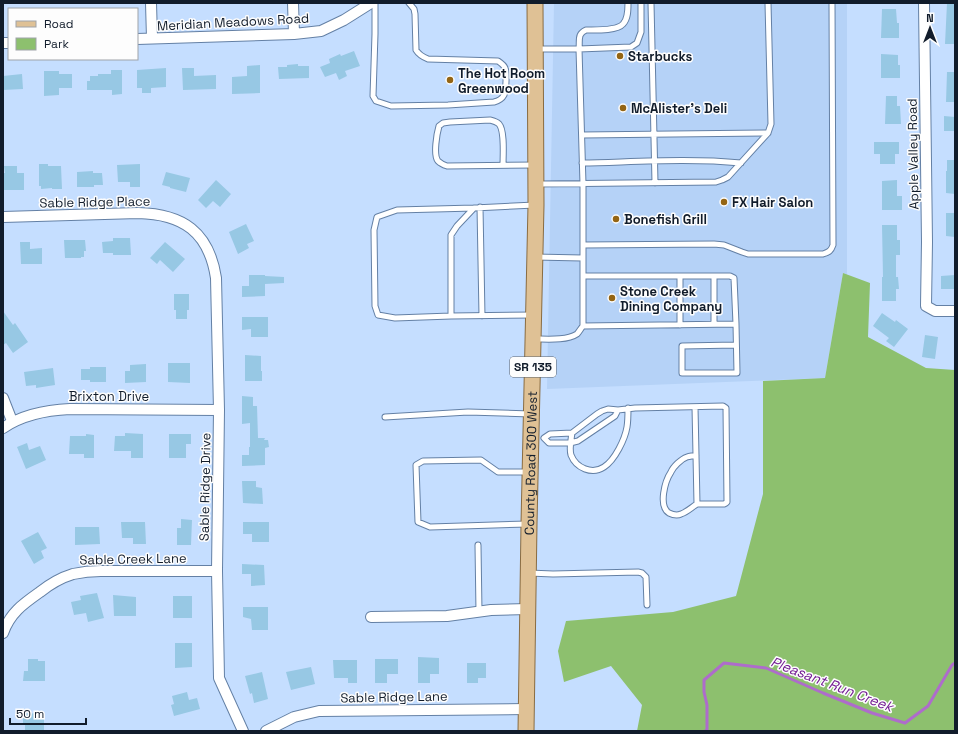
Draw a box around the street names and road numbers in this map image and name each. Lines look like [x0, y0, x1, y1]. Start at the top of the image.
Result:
street label: Meridian Meadows Road [156, 10, 310, 34]
street label: Apple Valley Road [904, 98, 922, 210]
street label: Sable Ridge Place [39, 193, 151, 211]
road number: SR 135 [510, 357, 556, 377]
street label: Brixton Drive [69, 388, 149, 405]
street label: County Road 300 West [520, 391, 540, 535]
street label: Sable Ridge Drive [196, 433, 214, 541]
street label: Sable Creek Lane [79, 550, 187, 568]
street label: Sable Ridge Lane [340, 688, 448, 706]

